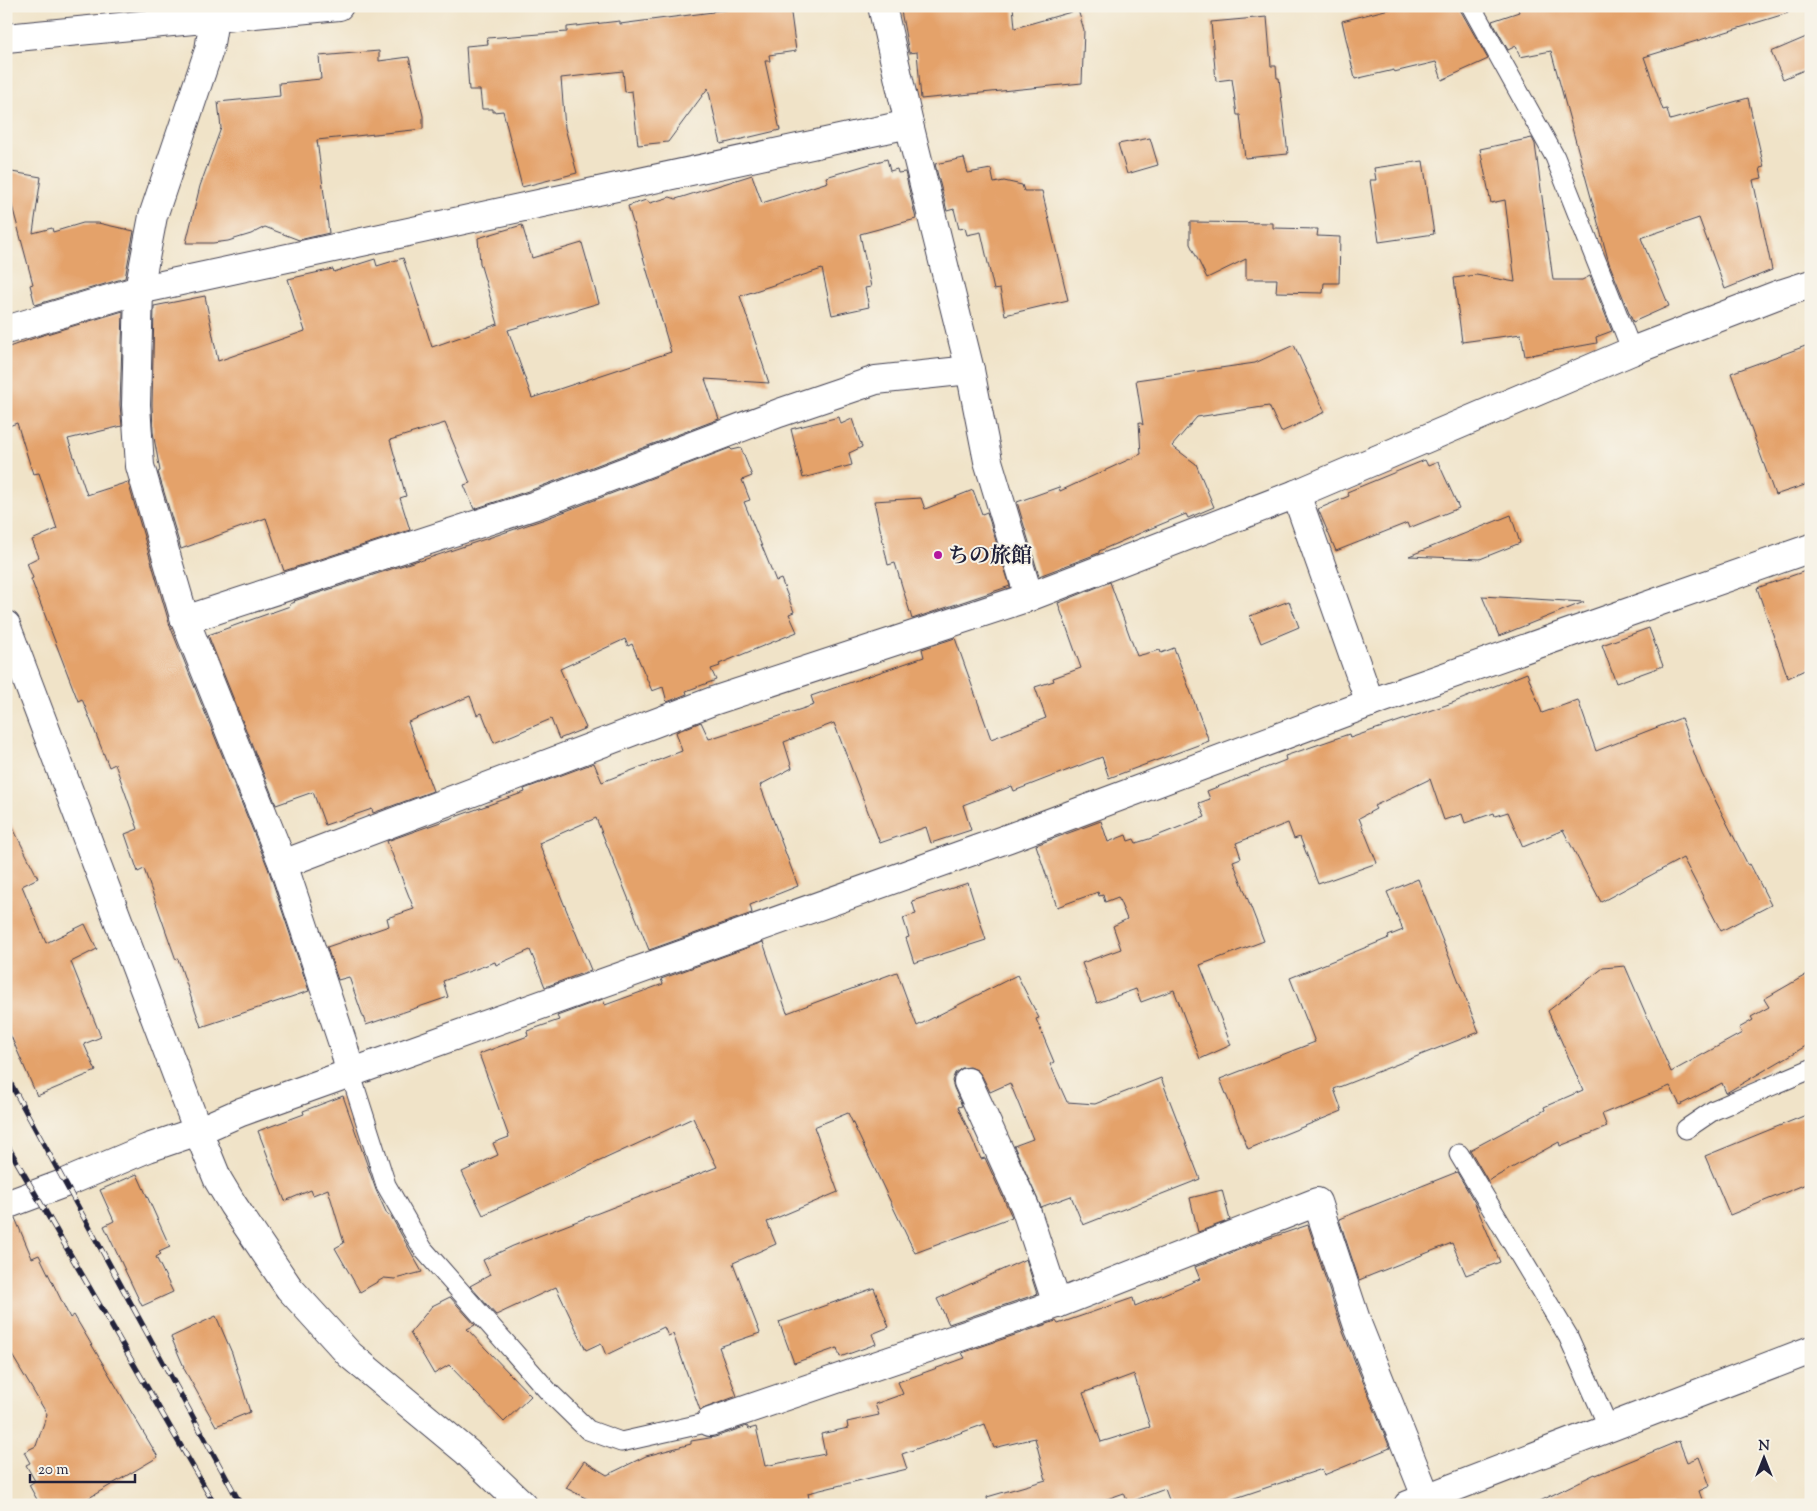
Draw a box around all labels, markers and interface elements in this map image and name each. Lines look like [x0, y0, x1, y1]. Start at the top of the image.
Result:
place label: ちの旅館 [948, 542, 1032, 572]
marker: ちの旅館 [932, 549, 944, 561]
north arrow [1740, 1434, 1790, 1484]
text: N [1758, 1437, 1770, 1457]
scale bar [30, 1451, 135, 1483]
text: 20 m [38, 1460, 69, 1481]

